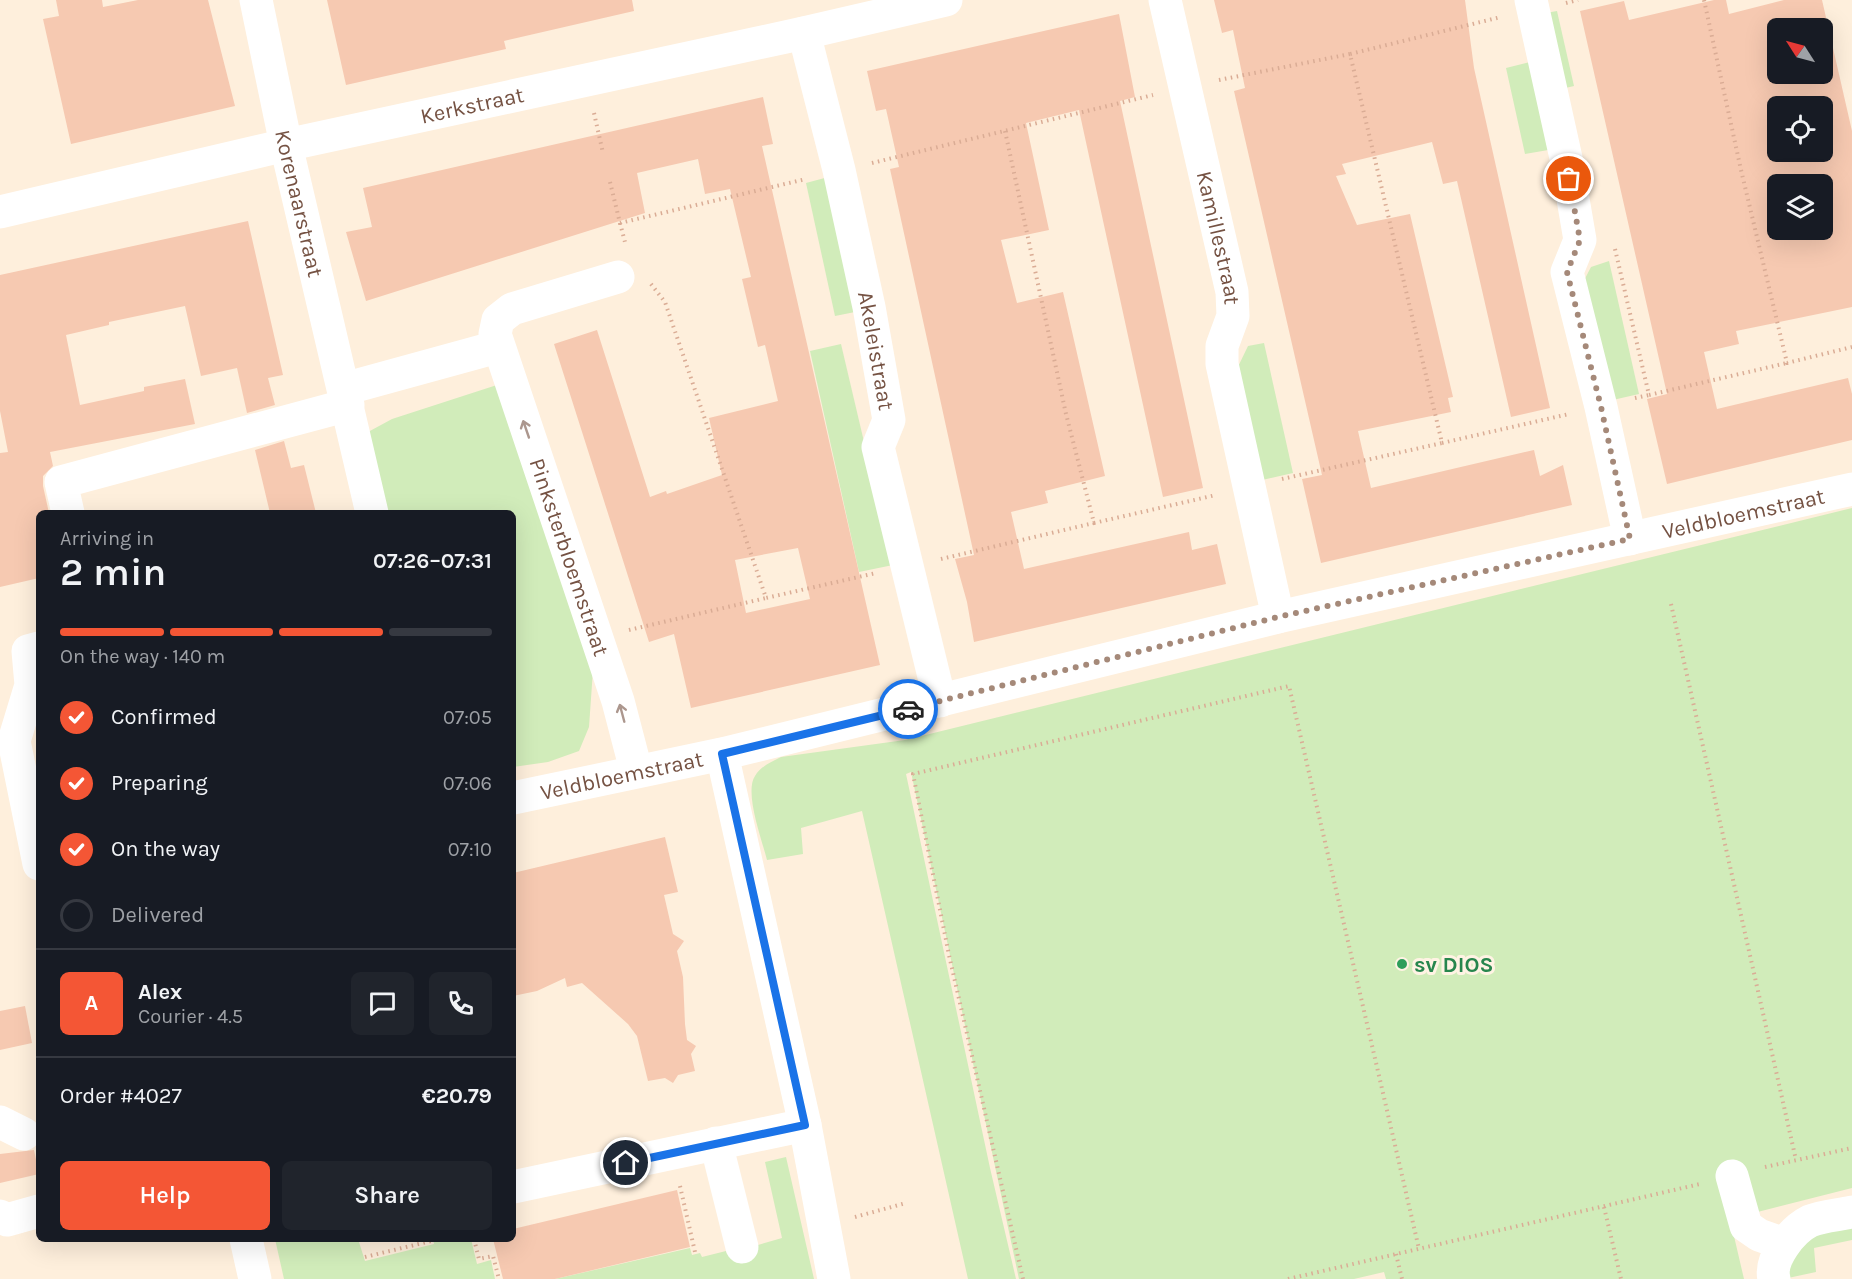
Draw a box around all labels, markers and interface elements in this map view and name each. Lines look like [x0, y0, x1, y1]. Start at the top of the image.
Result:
north arrow [1767, 18, 1833, 84]
map controls [1767, 18, 1833, 240]
street label: Kerkstraat [418, 82, 526, 130]
button: locate [1767, 96, 1833, 162]
street label: Korenaarstraat [269, 128, 328, 280]
pin [1543, 153, 1594, 204]
icon: bag [1552, 162, 1585, 195]
street label: Kamillestraat [1191, 169, 1245, 305]
button: layers [1767, 174, 1833, 240]
street label: Akeleistraat [852, 289, 899, 413]
one-way arrow [519, 420, 530, 439]
street label: Pinksterbloemstraat [524, 455, 614, 660]
street label: Veldbloemstraat [1660, 483, 1827, 545]
text: Arriving in [60, 527, 154, 550]
text: 07:26–07:31 [373, 548, 492, 574]
text: 2 min [60, 549, 166, 595]
text: On the way · 140 m [60, 645, 225, 668]
courier [878, 679, 938, 739]
icon: car [892, 693, 925, 726]
icon: check [60, 701, 93, 734]
text: Confirmed [111, 704, 217, 730]
one-way arrow [616, 704, 627, 723]
text: 07:05 [443, 706, 492, 729]
street label: Veldbloemstraat [538, 746, 706, 806]
icon: check [60, 767, 93, 800]
text: Preparing [111, 770, 208, 796]
text: 07:06 [443, 772, 492, 795]
icon: check [60, 833, 93, 866]
text: On the way [111, 836, 220, 862]
text: 07:10 [448, 838, 492, 861]
text: Delivered [111, 902, 204, 928]
place label: sv DIOS [1414, 952, 1493, 978]
marker: sv DIOS [1395, 957, 1409, 971]
button: chat [351, 972, 414, 1035]
button: phone [429, 972, 492, 1035]
text: Alex [138, 979, 182, 1005]
text: A [85, 990, 98, 1016]
text: Courier · 4.5 [138, 1005, 243, 1028]
text: Order #4027 [60, 1083, 182, 1109]
text: €20.79 [422, 1083, 492, 1109]
pin [600, 1137, 651, 1188]
icon: home [609, 1146, 642, 1179]
button: Help [60, 1161, 270, 1230]
button: Share [282, 1161, 492, 1230]

